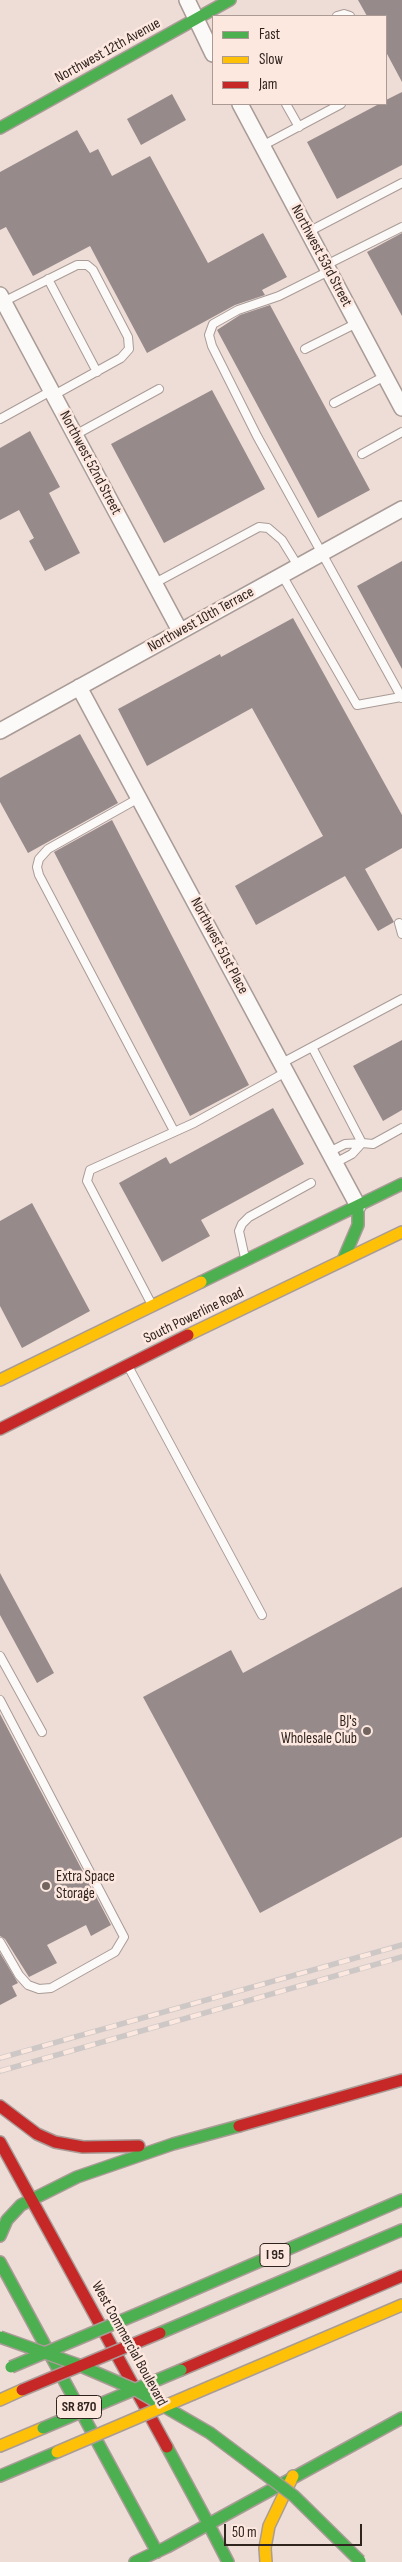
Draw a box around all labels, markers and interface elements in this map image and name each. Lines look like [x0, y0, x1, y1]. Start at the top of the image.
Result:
street label: Northwest 12th Avenue [52, 15, 164, 87]
legend [212, 15, 387, 105]
text: Fast [259, 25, 280, 44]
text: Slow [259, 50, 283, 69]
text: Jam [259, 75, 277, 94]
street label: Northwest 53rd Street [287, 202, 355, 310]
street label: Northwest 52nd Street [55, 408, 125, 518]
street label: Northwest 10th Terrace [145, 583, 257, 657]
street label: Northwest 51st Place [186, 895, 252, 997]
street label: South Powerline Road [141, 1284, 247, 1348]
place label: BJ's Wholesale Club [281, 1713, 357, 1748]
marker: BJ's Wholesale Club [361, 1725, 373, 1737]
place label: Extra Space Storage [56, 1868, 115, 1903]
marker: Extra Space Storage [40, 1880, 52, 1892]
road number: I 95 [260, 2244, 290, 2266]
street label: West Commercial Boulevard [87, 2278, 171, 2410]
road number: SR 870 [56, 2396, 102, 2418]
scale bar [227, 2514, 364, 2546]
text: 50 m [232, 2523, 257, 2542]

